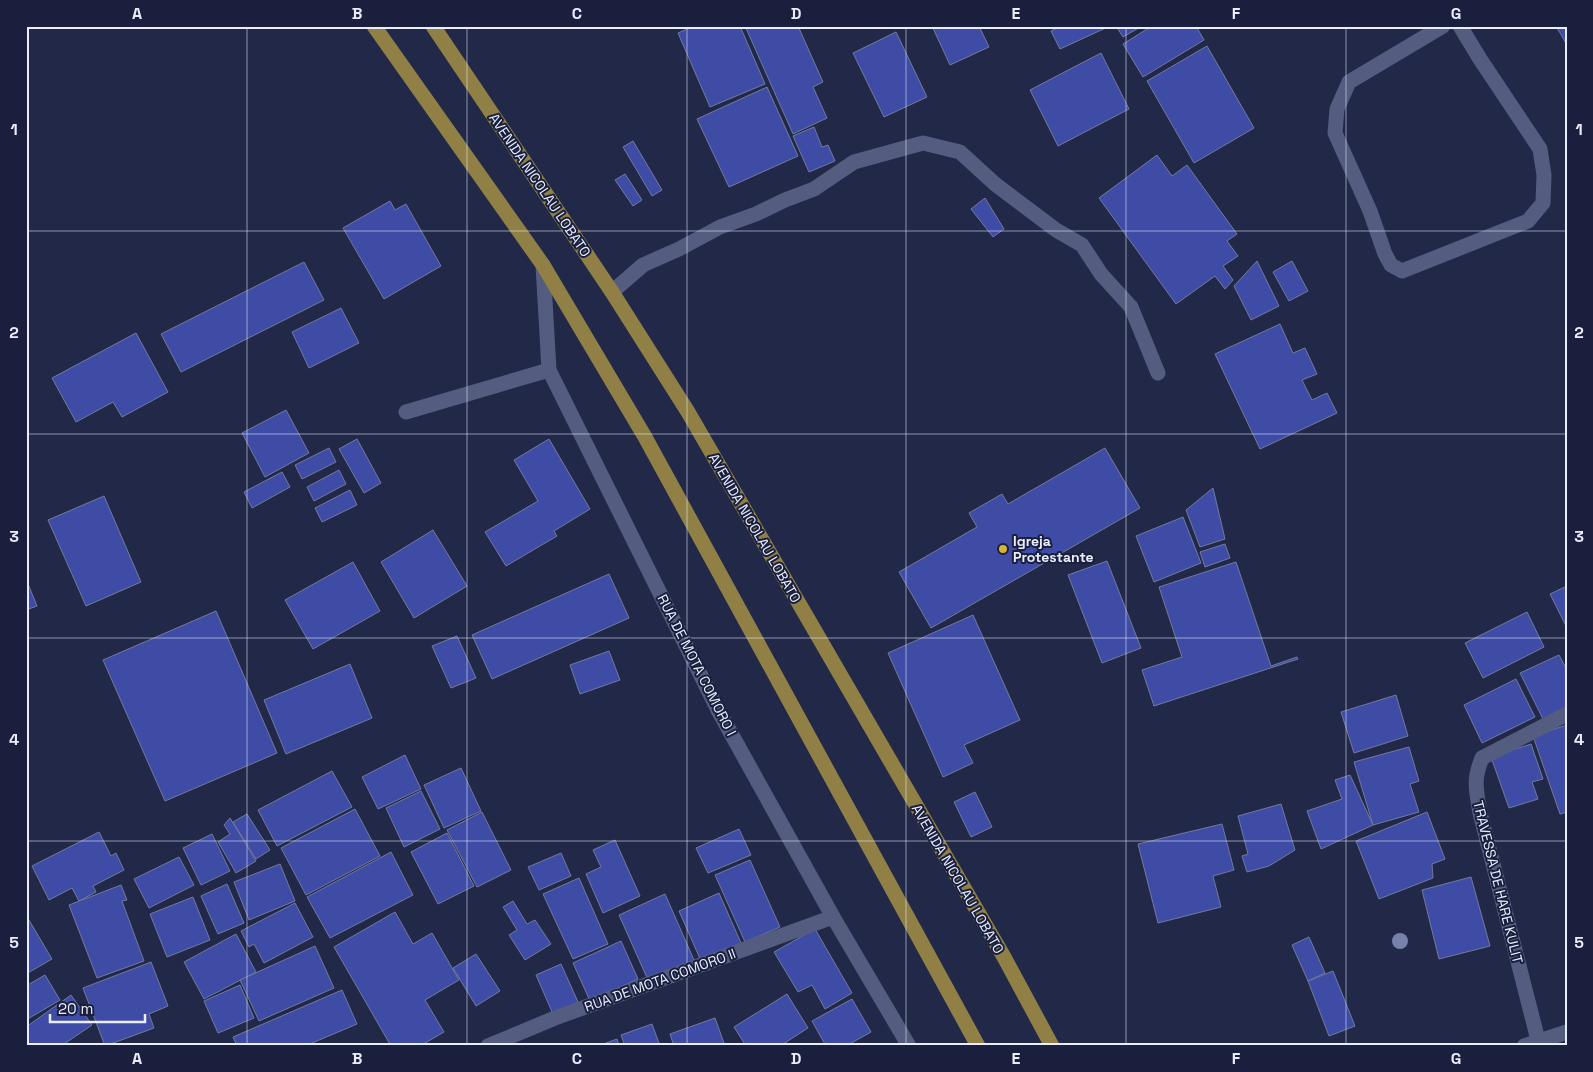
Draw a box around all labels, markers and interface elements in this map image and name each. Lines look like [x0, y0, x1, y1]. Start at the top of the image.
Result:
text: A [132, 3, 142, 24]
text: B [352, 3, 362, 24]
text: C [572, 3, 582, 24]
text: D [791, 3, 801, 24]
text: E [1012, 3, 1021, 24]
text: F [1232, 3, 1241, 24]
text: G [1451, 3, 1461, 24]
street label: AVENIDA NICOLAU LOBATO [485, 110, 595, 260]
text: 1 [10, 119, 18, 140]
text: 1 [1575, 119, 1583, 140]
text: 2 [9, 322, 19, 343]
text: 2 [1574, 322, 1584, 343]
street label: AVENIDA NICOLAU LOBATO [705, 450, 805, 606]
text: 3 [9, 526, 19, 547]
text: 3 [1574, 526, 1584, 547]
place label: Igreja Protestante [1013, 532, 1094, 566]
marker: Igreja Protestante [997, 543, 1009, 555]
street label: RUA DE MOTA COMORO I [653, 591, 741, 739]
text: 4 [9, 729, 19, 750]
text: 4 [1574, 729, 1584, 750]
street label: TRAVESSA DE HARE KULIT [1469, 799, 1527, 965]
street label: AVENIDA NICOLAU LOBATO [908, 801, 1008, 957]
text: 5 [9, 932, 19, 953]
text: 5 [1574, 932, 1584, 953]
street label: RUA DE MOTA COMORO II [582, 944, 738, 1016]
scale bar [50, 992, 145, 1024]
text: 20 m [58, 999, 93, 1018]
text: A [132, 1048, 142, 1069]
text: B [352, 1048, 362, 1069]
text: C [572, 1048, 582, 1069]
text: D [791, 1048, 801, 1069]
text: E [1012, 1048, 1021, 1069]
text: F [1232, 1048, 1241, 1069]
text: G [1451, 1048, 1461, 1069]

